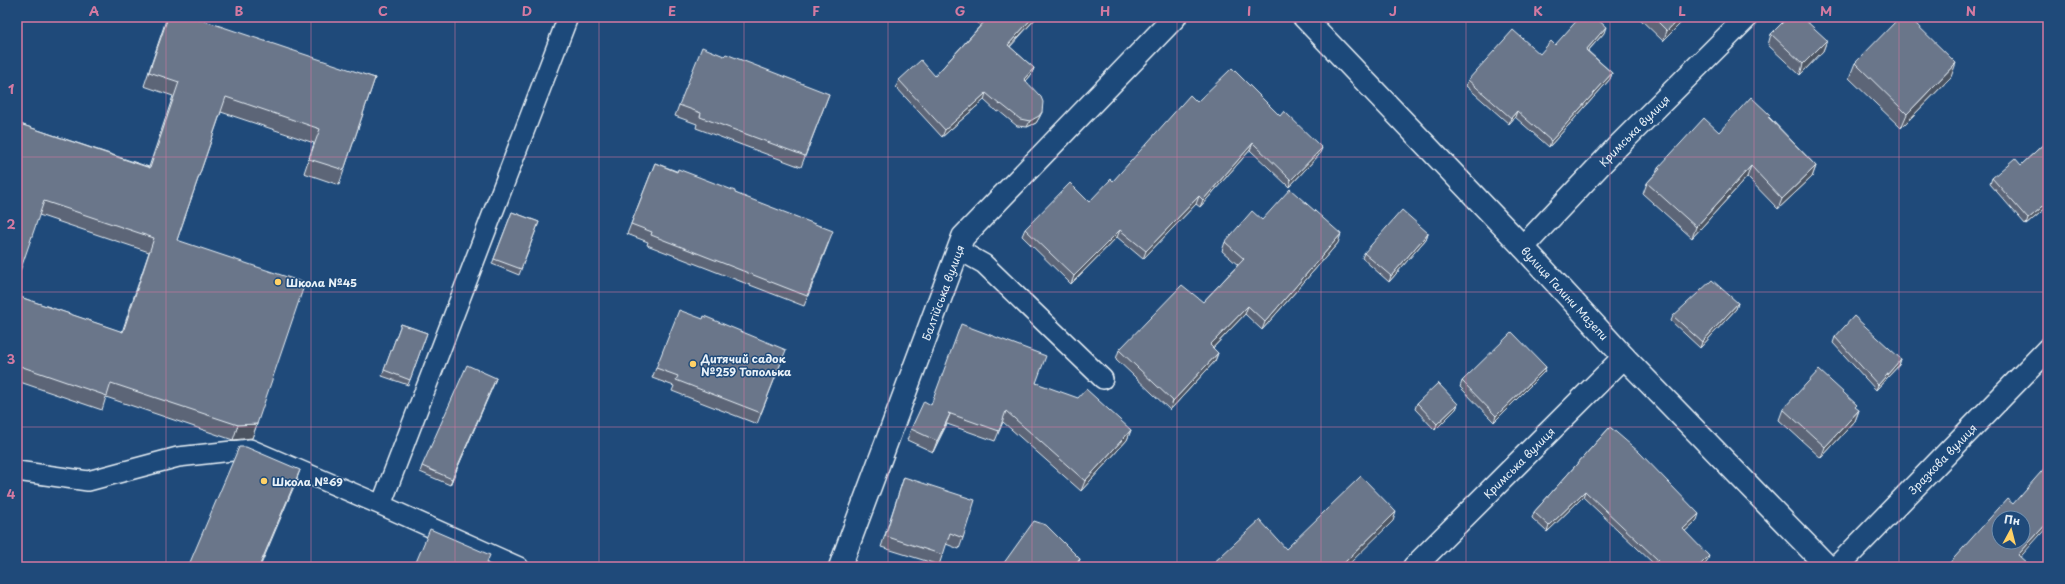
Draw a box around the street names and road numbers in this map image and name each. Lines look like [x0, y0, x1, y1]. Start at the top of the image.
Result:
street label: Кримська вулиця [1595, 91, 1673, 170]
street label: Балтійська вулиця [917, 242, 968, 343]
street label: вулиця Галини Мазепи [1518, 242, 1613, 344]
street label: Зразкова вулиця [1904, 419, 1980, 498]
street label: Кримська вулиця [1479, 423, 1558, 502]

